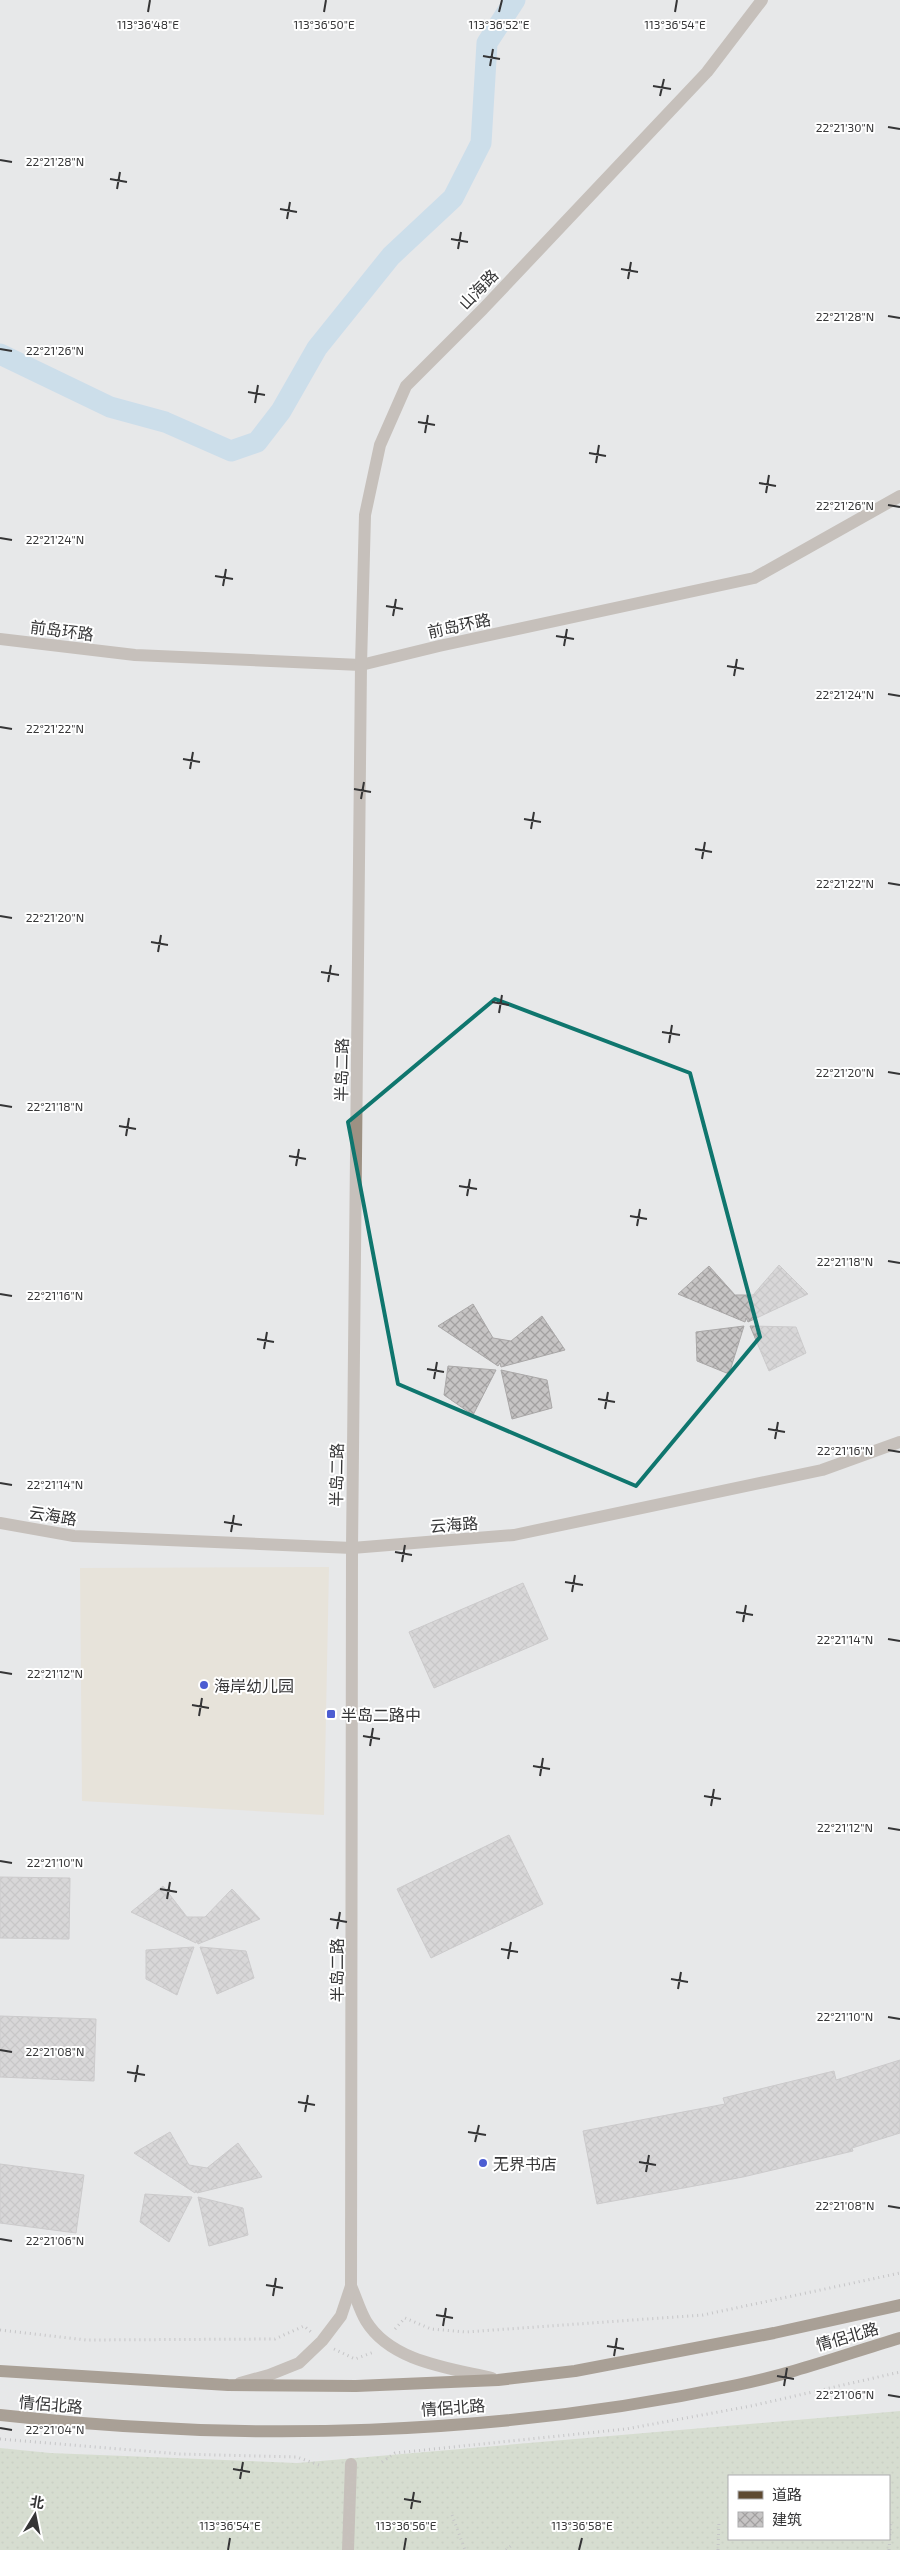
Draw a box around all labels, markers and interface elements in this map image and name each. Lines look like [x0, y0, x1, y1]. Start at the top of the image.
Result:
text: 113°36'48"E [117, 17, 179, 31]
text: 113°36'50"E [293, 17, 355, 31]
text: 113°36'52"E [469, 17, 530, 31]
text: 113°36'54"E [644, 17, 706, 31]
text: 22°21'30"N [816, 120, 874, 134]
text: 22°21'28"N [26, 154, 84, 168]
street label: 山海路 [454, 265, 502, 313]
text: 22°21'28"N [816, 309, 874, 323]
text: 22°21'26"N [26, 343, 84, 357]
text: 22°21'26"N [816, 498, 874, 512]
text: 22°21'24"N [26, 532, 84, 546]
street label: 前岛环路 [426, 609, 492, 641]
street label: 前岛环路 [29, 617, 95, 643]
text: 22°21'24"N [816, 687, 874, 701]
text: 22°21'22"N [26, 721, 84, 735]
text: 22°21'22"N [816, 876, 874, 890]
text: 22°21'20"N [26, 910, 84, 924]
street label: 半岛二路 [331, 1038, 351, 1102]
text: 22°21'20"N [816, 1065, 874, 1079]
text: 22°21'18"N [27, 1099, 83, 1113]
text: 22°21'18"N [817, 1254, 873, 1268]
text: 22°21'16"N [27, 1288, 83, 1302]
street label: 半岛二路 [326, 1443, 346, 1507]
text: 22°21'16"N [817, 1443, 873, 1457]
text: 22°21'14"N [27, 1477, 83, 1491]
street label: 云海路 [28, 1502, 78, 1528]
street label: 云海路 [429, 1513, 479, 1535]
text: 22°21'14"N [817, 1632, 873, 1646]
text: 22°21'12"N [27, 1666, 83, 1680]
place label: 海岸幼儿园 [214, 1676, 294, 1695]
marker: 海岸幼儿园 [198, 1679, 210, 1691]
place label: 半岛二路中 [341, 1705, 421, 1724]
marker: 半岛二路中 [325, 1708, 337, 1720]
text: 22°21'12"N [817, 1820, 873, 1834]
text: 22°21'10"N [27, 1855, 83, 1869]
street label: 半岛二路 [327, 1938, 346, 2002]
text: 22°21'10"N [817, 2009, 873, 2023]
text: 22°21'08"N [25, 2044, 85, 2058]
place label: 无界书店 [493, 2154, 557, 2173]
marker: 无界书店 [477, 2157, 489, 2169]
text: 22°21'08"N [815, 2198, 875, 2212]
text: 22°21'06"N [26, 2233, 84, 2247]
street label: 情侶北路 [814, 2318, 880, 2354]
text: 22°21'06"N [816, 2387, 874, 2401]
street label: 情侶北路 [18, 2392, 84, 2416]
street label: 情侶北路 [420, 2395, 486, 2419]
text: 22°21'04"N [25, 2422, 85, 2436]
legend [728, 2475, 890, 2540]
text: 道路 [772, 2485, 802, 2503]
north arrow [10, 2490, 60, 2540]
text: 北 [29, 2492, 46, 2511]
text: 建筑 [772, 2510, 802, 2528]
text: 113°36'54"E [199, 2518, 261, 2532]
text: 113°36'56"E [376, 2518, 437, 2532]
text: 113°36'58"E [551, 2518, 613, 2532]

